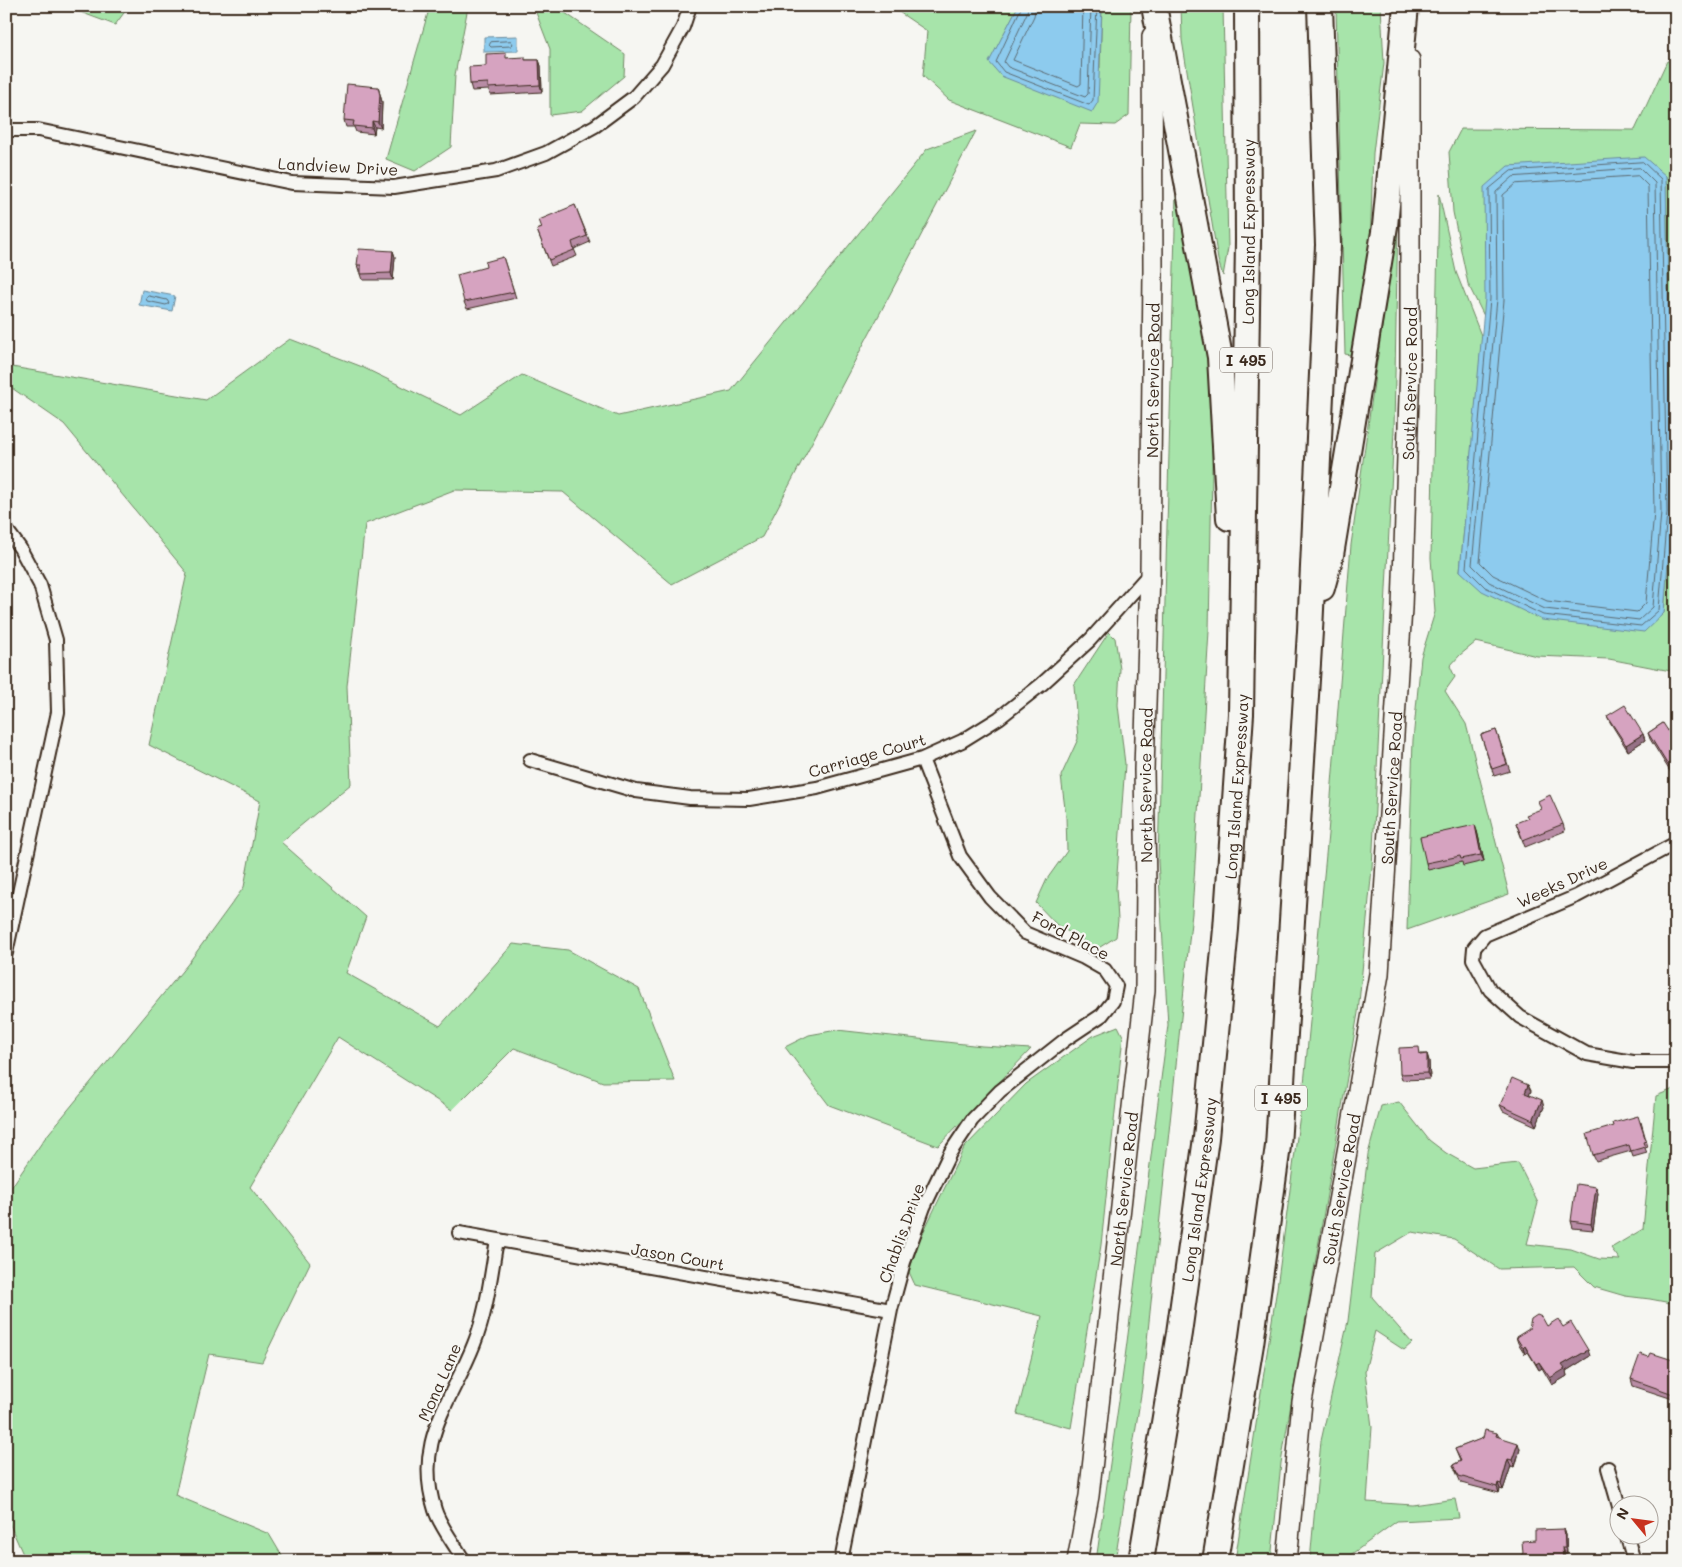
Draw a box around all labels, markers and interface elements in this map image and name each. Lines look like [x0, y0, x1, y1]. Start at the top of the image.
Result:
street label: Long Island Expressway [1236, 139, 1259, 324]
street label: Landview Drive [277, 152, 399, 180]
street label: North Service Road [1141, 303, 1163, 458]
street label: South Service Road [1396, 307, 1421, 460]
road number: I 495 [1220, 348, 1272, 372]
street label: Long Island Expressway [1219, 694, 1252, 880]
street label: North Service Road [1133, 707, 1156, 863]
street label: South Service Road [1375, 711, 1406, 865]
street label: Carriage Court [806, 728, 928, 782]
street label: Weeks Drive [1513, 852, 1611, 912]
street label: Ford Place [1029, 906, 1113, 964]
road number: I 495 [1255, 1086, 1307, 1110]
street label: Long Island Expressway [1176, 1096, 1220, 1283]
street label: North Service Road [1104, 1111, 1142, 1267]
street label: South Service Road [1316, 1112, 1364, 1266]
street label: Chablis Drive [873, 1180, 929, 1286]
street label: Jason Court [630, 1237, 726, 1275]
street label: Mona Lane [412, 1340, 466, 1424]
north arrow [1610, 1494, 1660, 1544]
text: N [1611, 1504, 1633, 1523]

